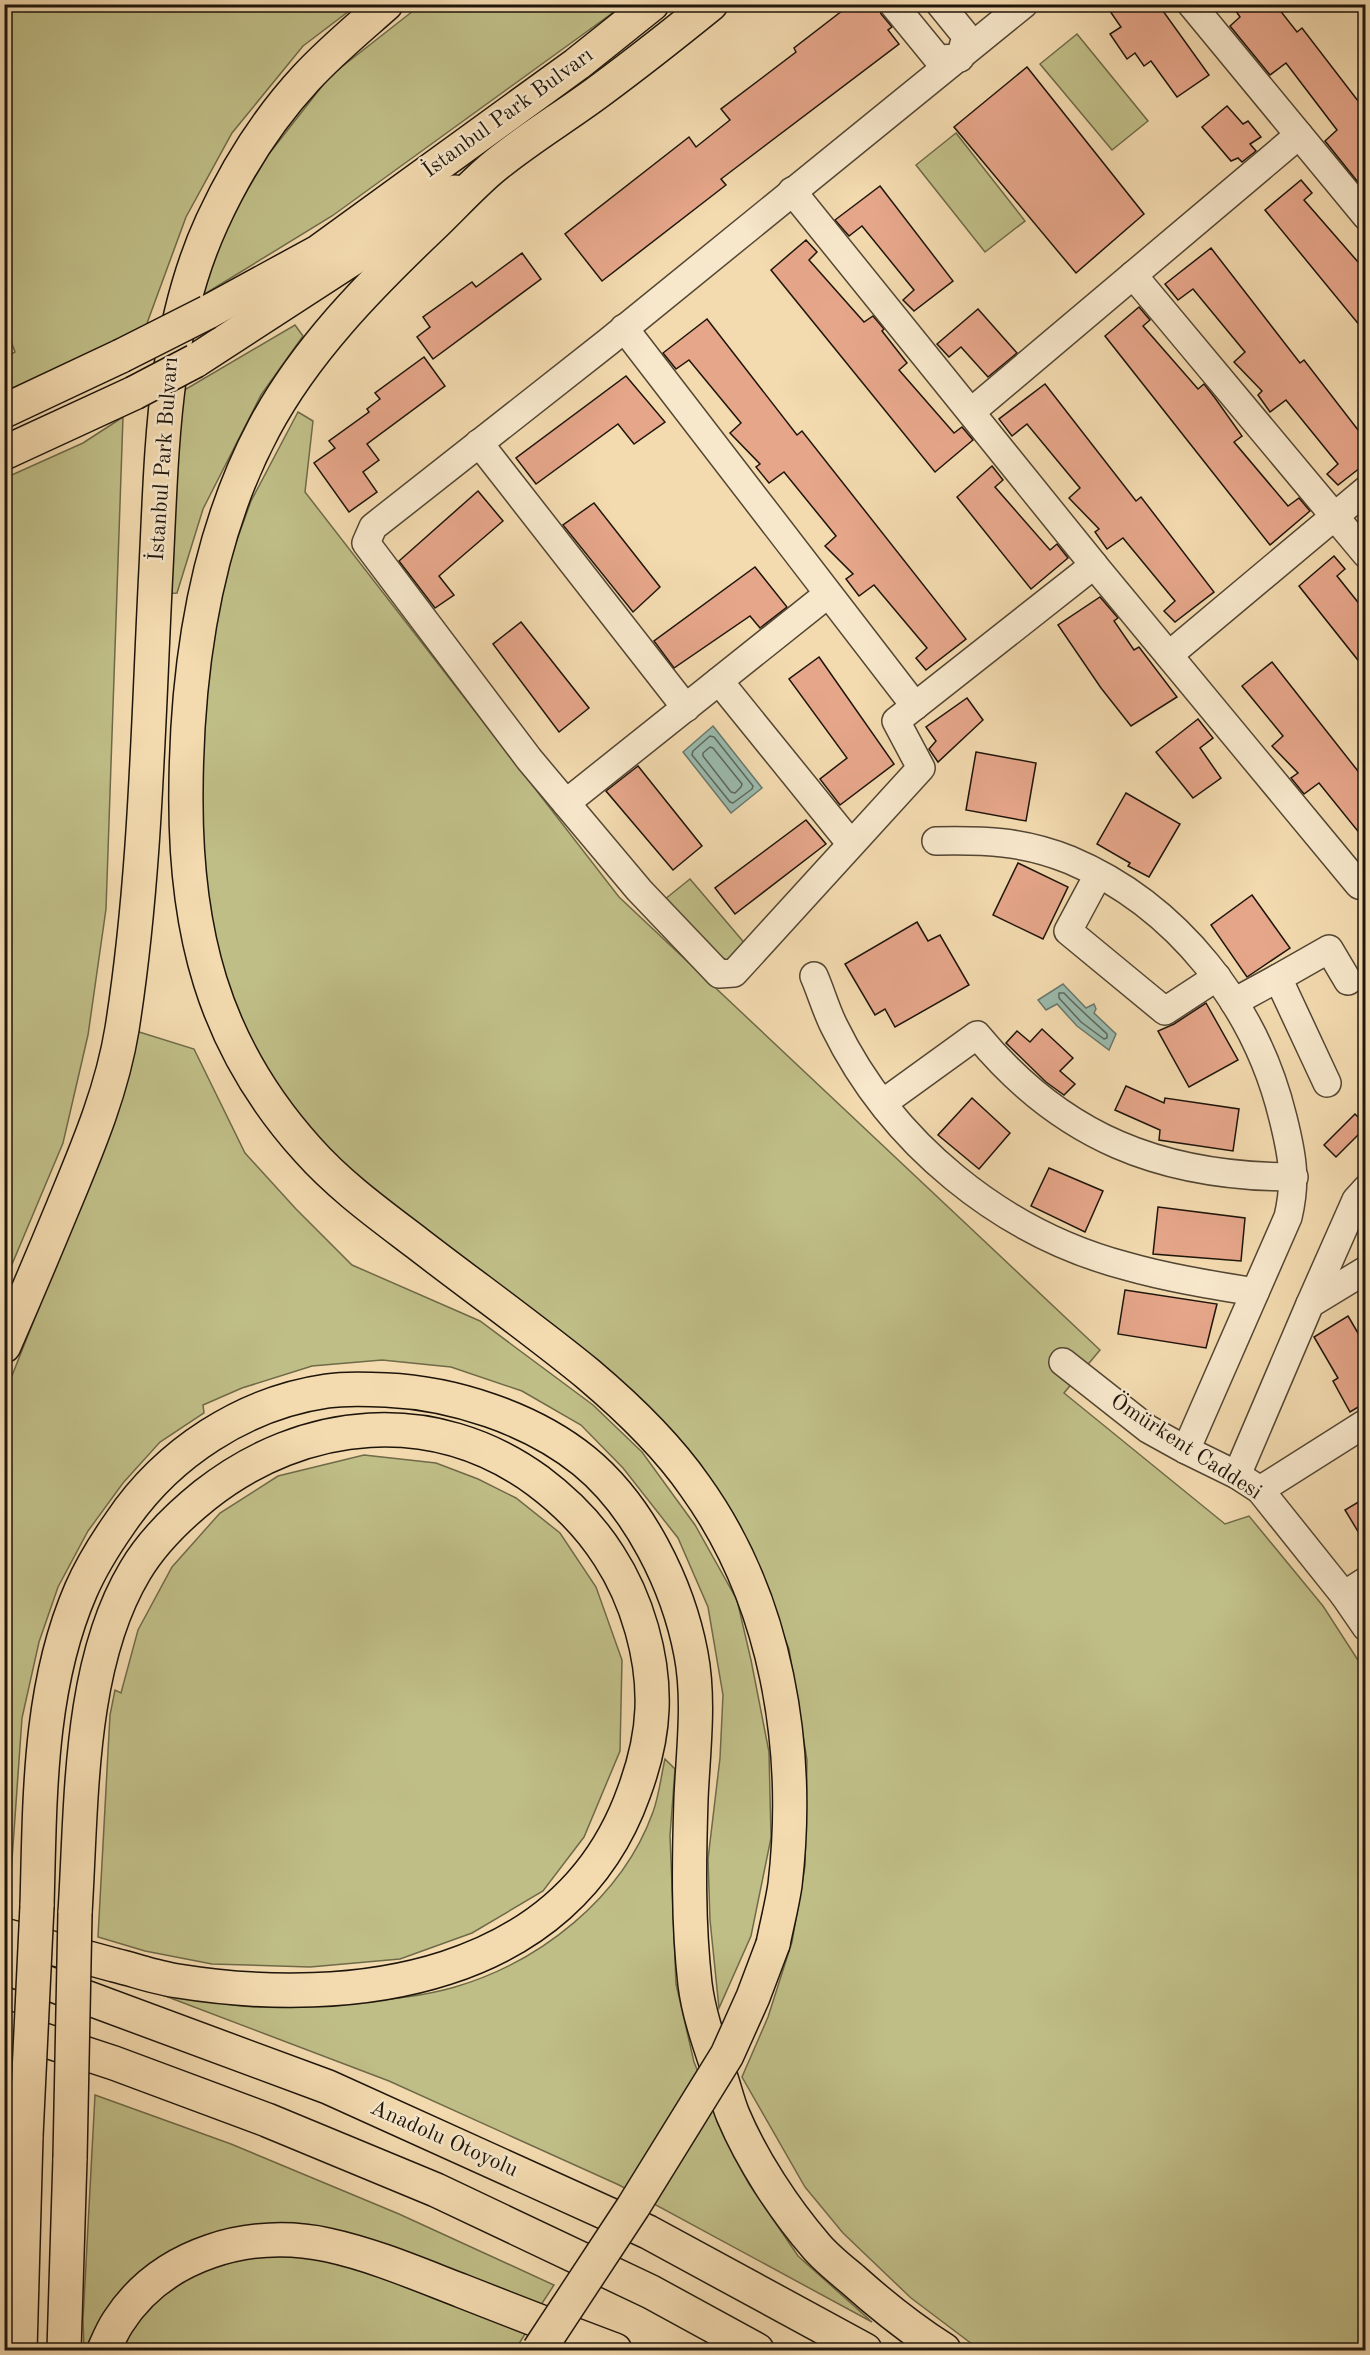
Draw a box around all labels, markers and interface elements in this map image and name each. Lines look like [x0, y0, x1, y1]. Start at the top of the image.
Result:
street label: İstanbul Park Bulvarı [417, 41, 597, 182]
street label: İstanbul Park Bulvarı [143, 356, 182, 562]
street label: Ömürkent Caddesi [1107, 1388, 1267, 1504]
street label: Anadolu Otoyolu [367, 2097, 521, 2181]

